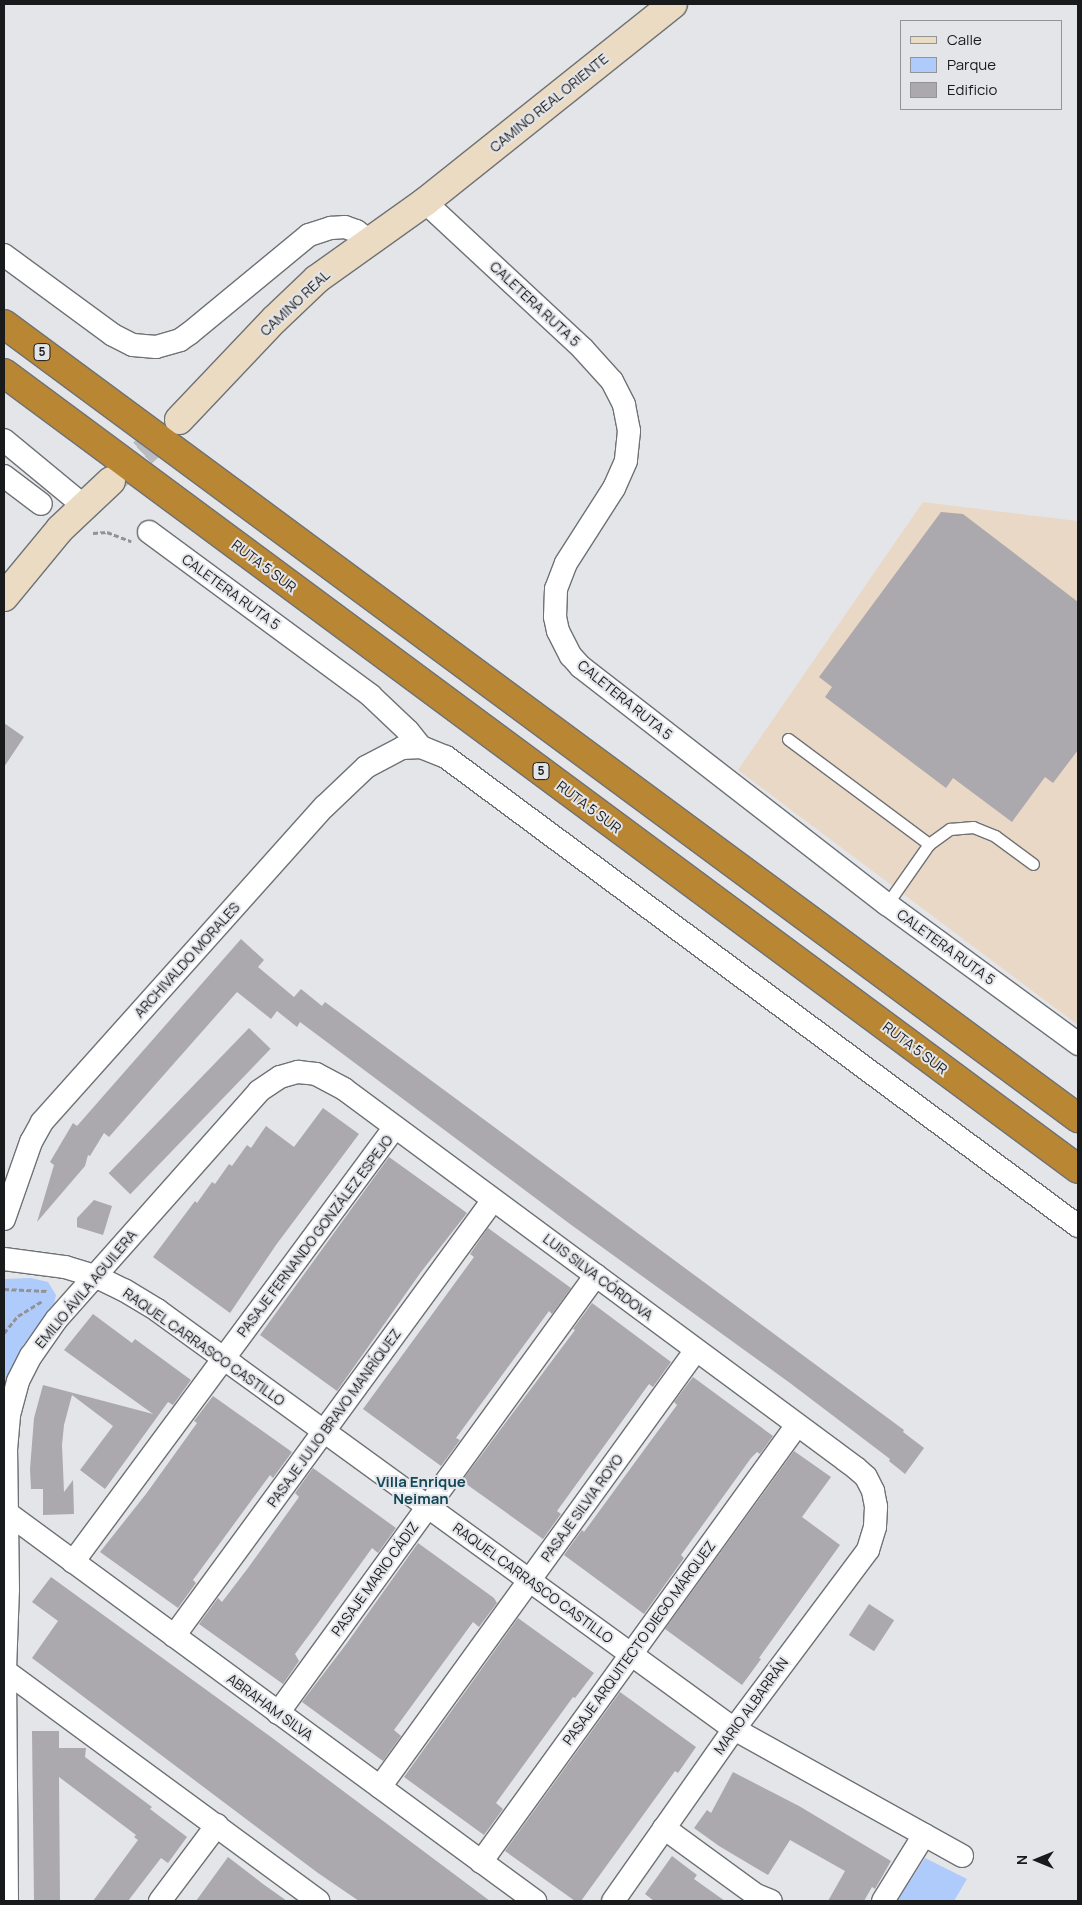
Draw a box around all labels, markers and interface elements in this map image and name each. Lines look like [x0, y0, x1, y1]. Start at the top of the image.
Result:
legend [900, 20, 1062, 110]
text: Calle [947, 29, 982, 50]
street label: CAMINO REAL ORIENTE [486, 50, 612, 156]
text: Parque [947, 54, 996, 75]
text: Edificio [947, 79, 997, 100]
street label: CALETERA RUTA 5 [486, 258, 584, 350]
street label: CAMINO REAL [257, 267, 333, 339]
road number: 5 [33, 342, 51, 362]
street label: RUTA 5 SUR [228, 536, 300, 596]
street label: CALETERA RUTA 5 [179, 551, 283, 633]
street label: CALETERA RUTA 5 [574, 657, 676, 743]
road number: 5 [532, 761, 550, 780]
street label: RUTA 5 SUR [553, 777, 625, 837]
street label: ARCHIVALDO MORALES [131, 899, 243, 1021]
street label: CALETERA RUTA 5 [894, 906, 998, 988]
street label: RUTA 5 SUR [879, 1018, 951, 1078]
street label: PASAJE FERNANDO GONZÁLEZ ESPEJO [234, 1132, 396, 1340]
street label: EMILIO ÁVILA AGUILERA [32, 1226, 140, 1352]
street label: LUIS SILVA CÓRDOVA [540, 1230, 656, 1324]
street label: RAQUEL CARRASCO CASTILLO [120, 1284, 288, 1410]
street label: PASAJE JULIO BRAVO MANRÍQUEZ [264, 1326, 404, 1510]
street label: PASAJE SILVIA ROYO [537, 1451, 627, 1565]
district label: Villa Enrique Neiman [376, 1472, 466, 1507]
street label: PASAJE MARIO CÁDIZ [328, 1519, 422, 1639]
street label: RAQUEL CARRASCO CASTILLO [449, 1519, 617, 1647]
street label: PASAJE ARQUITECTO DIEGO MÁRQUEZ [559, 1538, 719, 1748]
street label: MARIO ALBARRÁN [710, 1654, 792, 1758]
street label: ABRAHAM SILVA [224, 1670, 316, 1744]
north arrow [1012, 1835, 1062, 1885]
text: N [1012, 1855, 1031, 1865]

